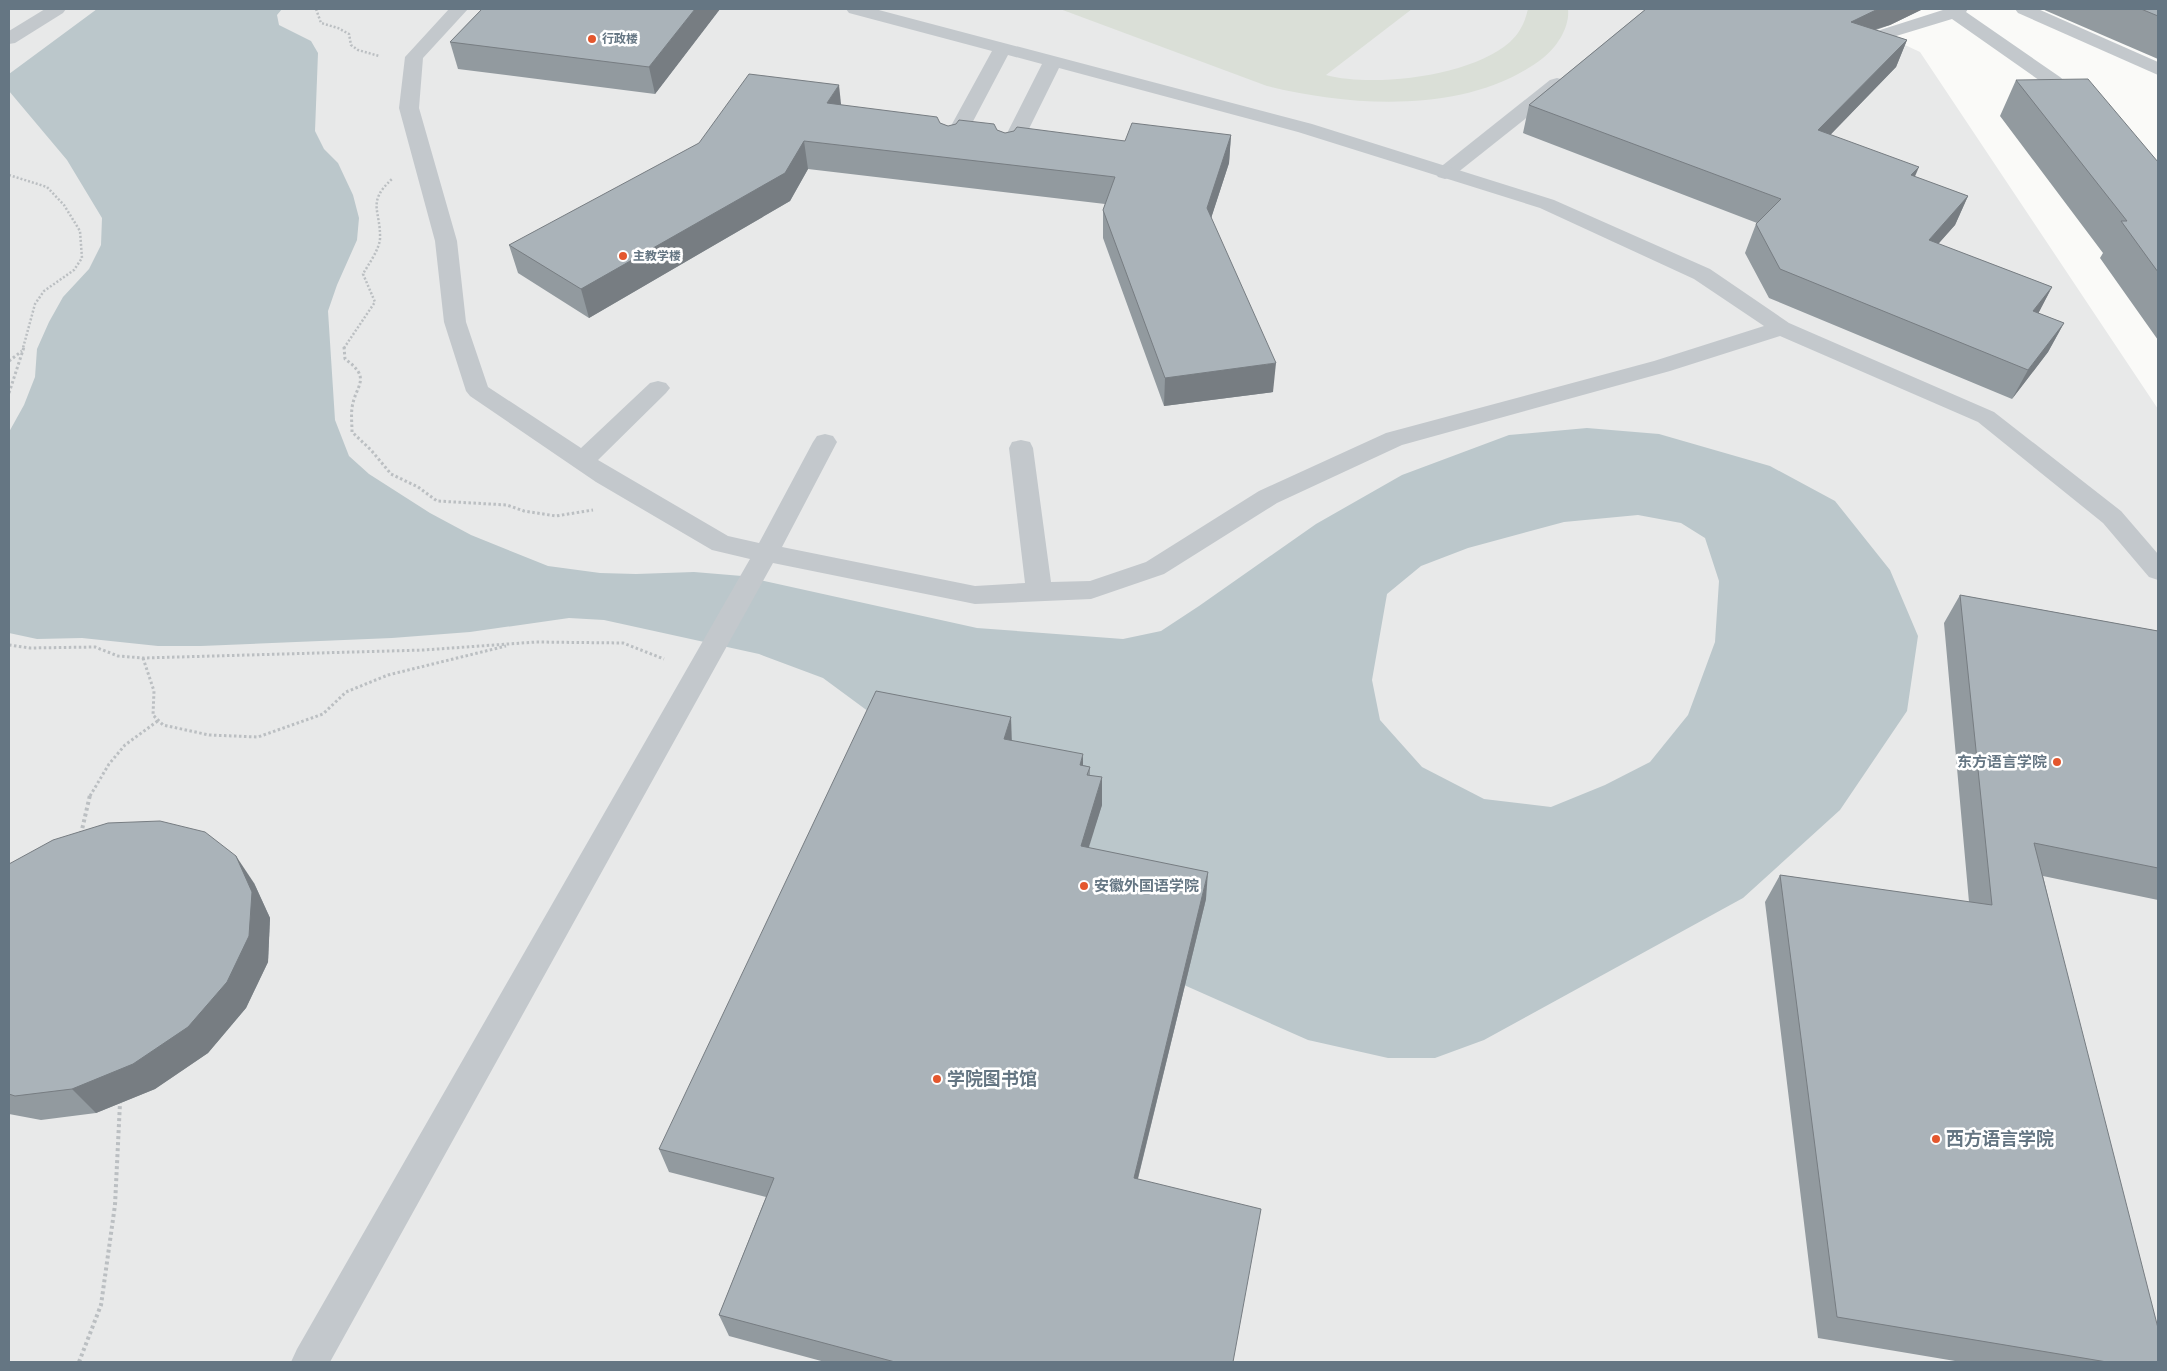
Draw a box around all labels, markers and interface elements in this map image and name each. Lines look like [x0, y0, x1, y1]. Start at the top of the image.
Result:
place label: 行政楼 [602, 32, 638, 46]
marker: 行政楼 [586, 33, 598, 45]
place label: 主教学楼 [633, 249, 681, 263]
marker: 主教学楼 [617, 250, 629, 262]
place label: 东方语言学院 [1957, 753, 2047, 770]
marker: 东方语言学院 [2051, 756, 2063, 768]
place label: 安徽外国语学院 [1094, 877, 1199, 894]
marker: 安徽外国语学院 [1078, 880, 1090, 892]
place label: 学院图书馆 [947, 1068, 1037, 1089]
marker: 学院图书馆 [931, 1073, 943, 1085]
place label: 西方语言学院 [1946, 1128, 2054, 1149]
marker: 西方语言学院 [1930, 1133, 1942, 1145]

